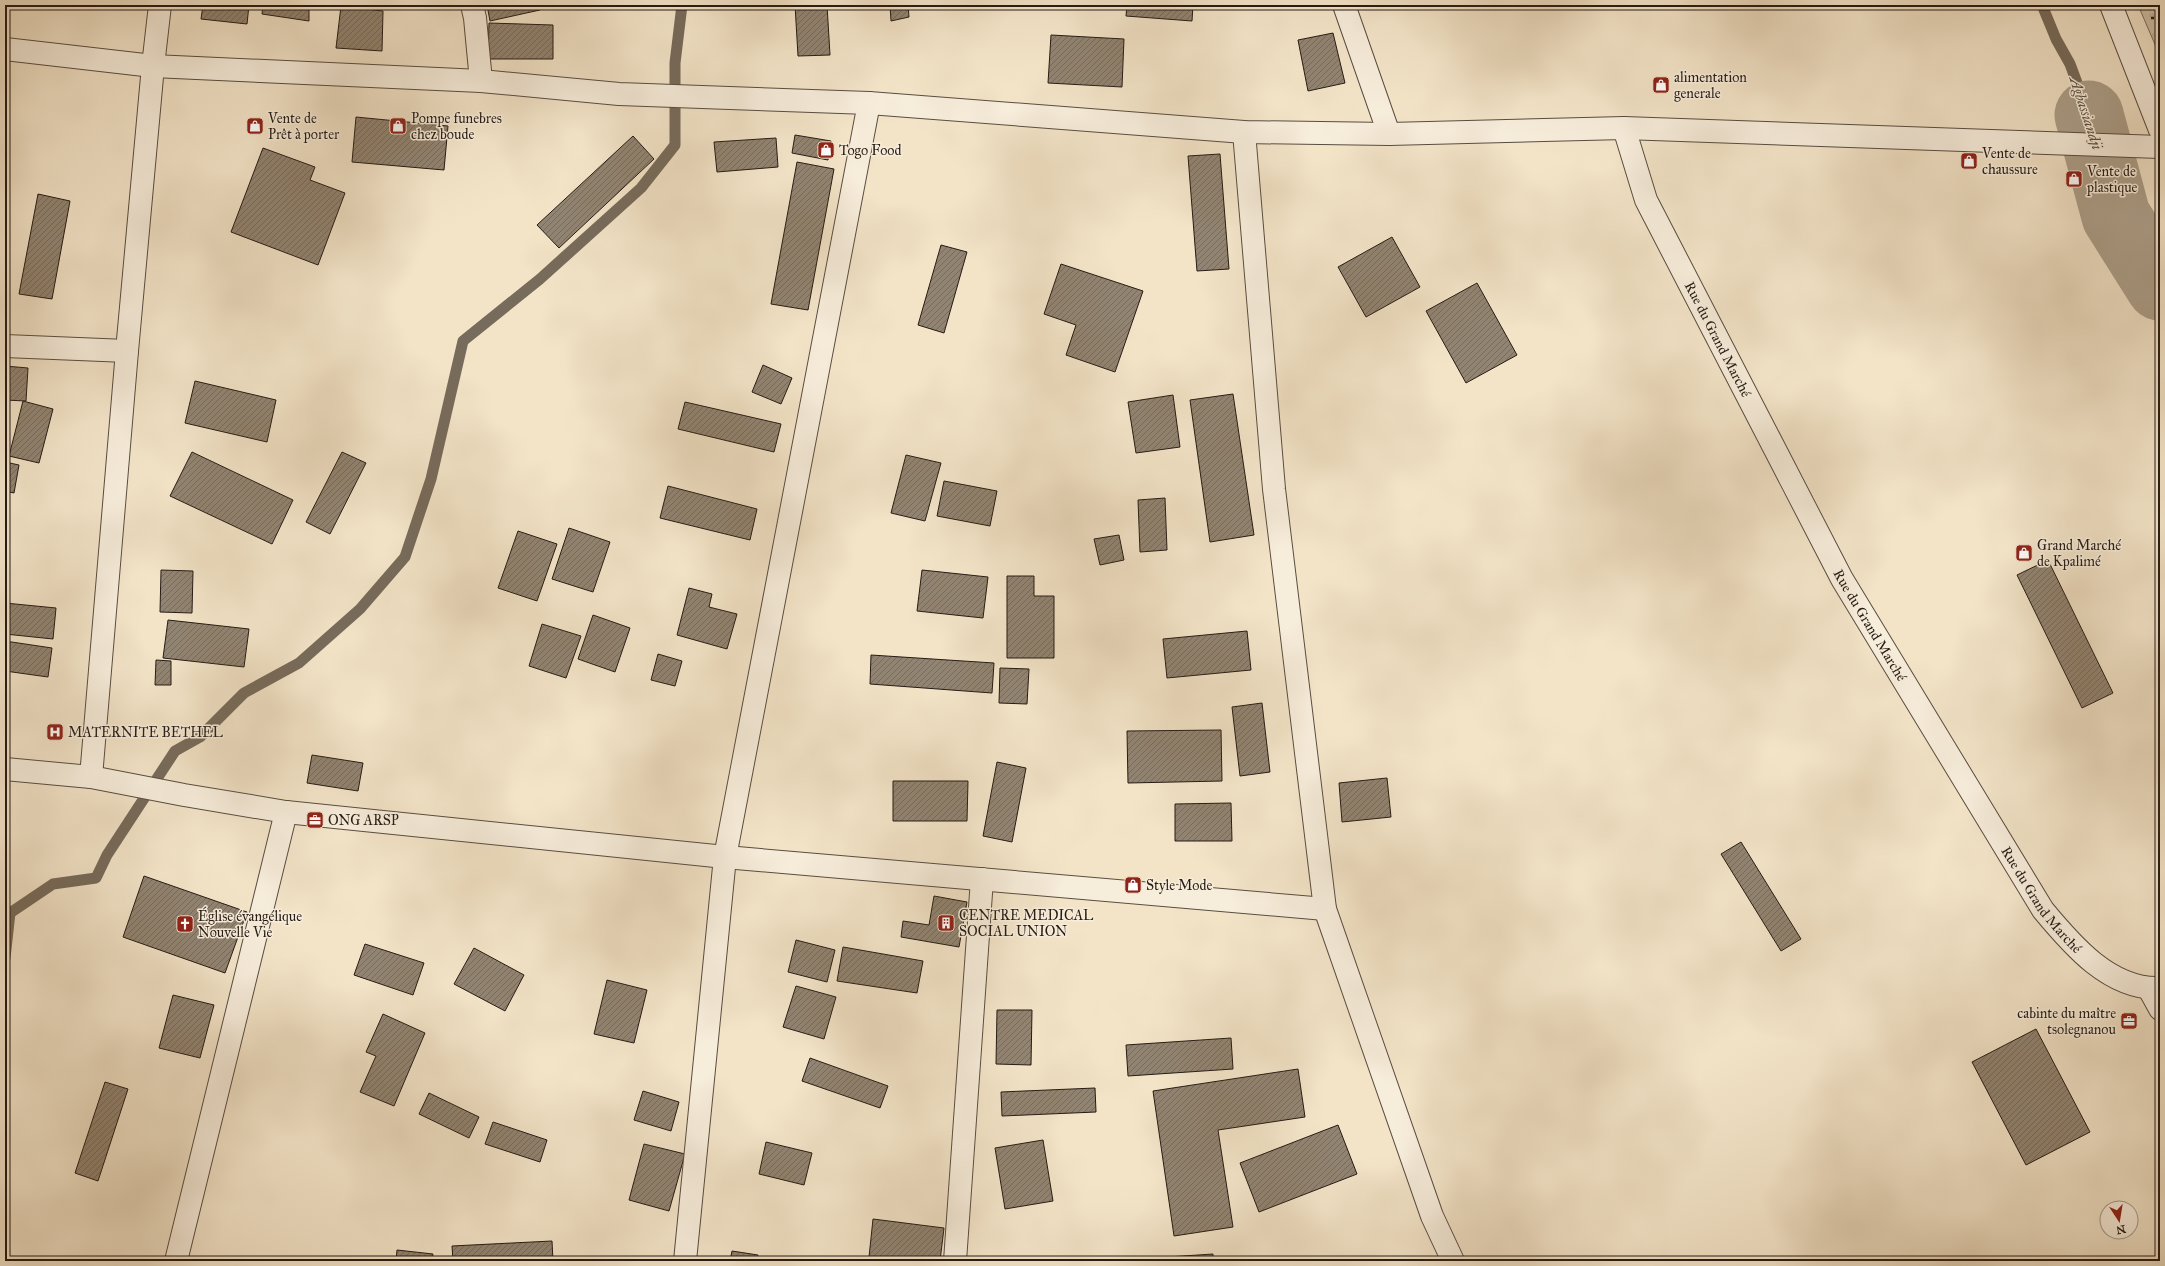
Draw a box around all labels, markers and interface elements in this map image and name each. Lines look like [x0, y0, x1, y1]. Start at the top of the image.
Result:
place label: alimentation generale [1674, 69, 1747, 102]
water label: Agbassiandji [2065, 72, 2107, 153]
shop icon: alimentation generale [1651, 75, 1671, 95]
place label: Vente de Prêt à porter [267, 110, 340, 143]
place label: Pompe funebres chez boude [411, 110, 502, 143]
shop icon: Vente de Prêt à porter [245, 116, 265, 136]
shop icon: Pompe funebres chez boude [388, 116, 408, 136]
shop icon: Togo Food [816, 140, 836, 160]
place label: Togo Food [839, 142, 901, 159]
place label: Vente de chaussure [1981, 145, 2038, 178]
shop icon: Vente de chaussure [1959, 151, 1979, 171]
place label: Vente de plastique [2086, 163, 2138, 197]
shop icon: Vente de plastique [2064, 169, 2084, 189]
street label: Rue du Grand Marché [1681, 279, 1755, 400]
place label: Grand Marché de Kpalimé [2037, 537, 2121, 570]
shop icon: Grand Marché de Kpalimé [2014, 543, 2034, 563]
street label: Rue du Grand Marché [1830, 566, 1911, 684]
hospital icon: MATERNITE BETHEL [45, 722, 65, 742]
place label: MATERNITE BETHEL [68, 724, 223, 741]
office icon: ONG ARSP [305, 810, 325, 830]
place label: ONG ARSP [328, 812, 399, 829]
street label: Rue du Grand Marché [1998, 843, 2086, 957]
shop icon: Style Mode [1123, 875, 1143, 895]
place label: Style Mode [1146, 877, 1213, 894]
place label: Église évangélique Nouvelle Vie [198, 906, 302, 941]
place label: CENTRE MEDICAL SOCIAL UNION [959, 907, 1094, 940]
building icon: CENTRE MEDICAL SOCIAL UNION [936, 913, 956, 933]
church icon: Église évangélique Nouvelle Vie [175, 914, 195, 934]
place label: cabinte du maître tsolegnanou [2017, 1005, 2117, 1038]
office icon: cabinte du maître tsolegnanou [2119, 1011, 2139, 1031]
north arrow [2099, 1200, 2139, 1240]
text: N [2114, 1222, 2127, 1237]

